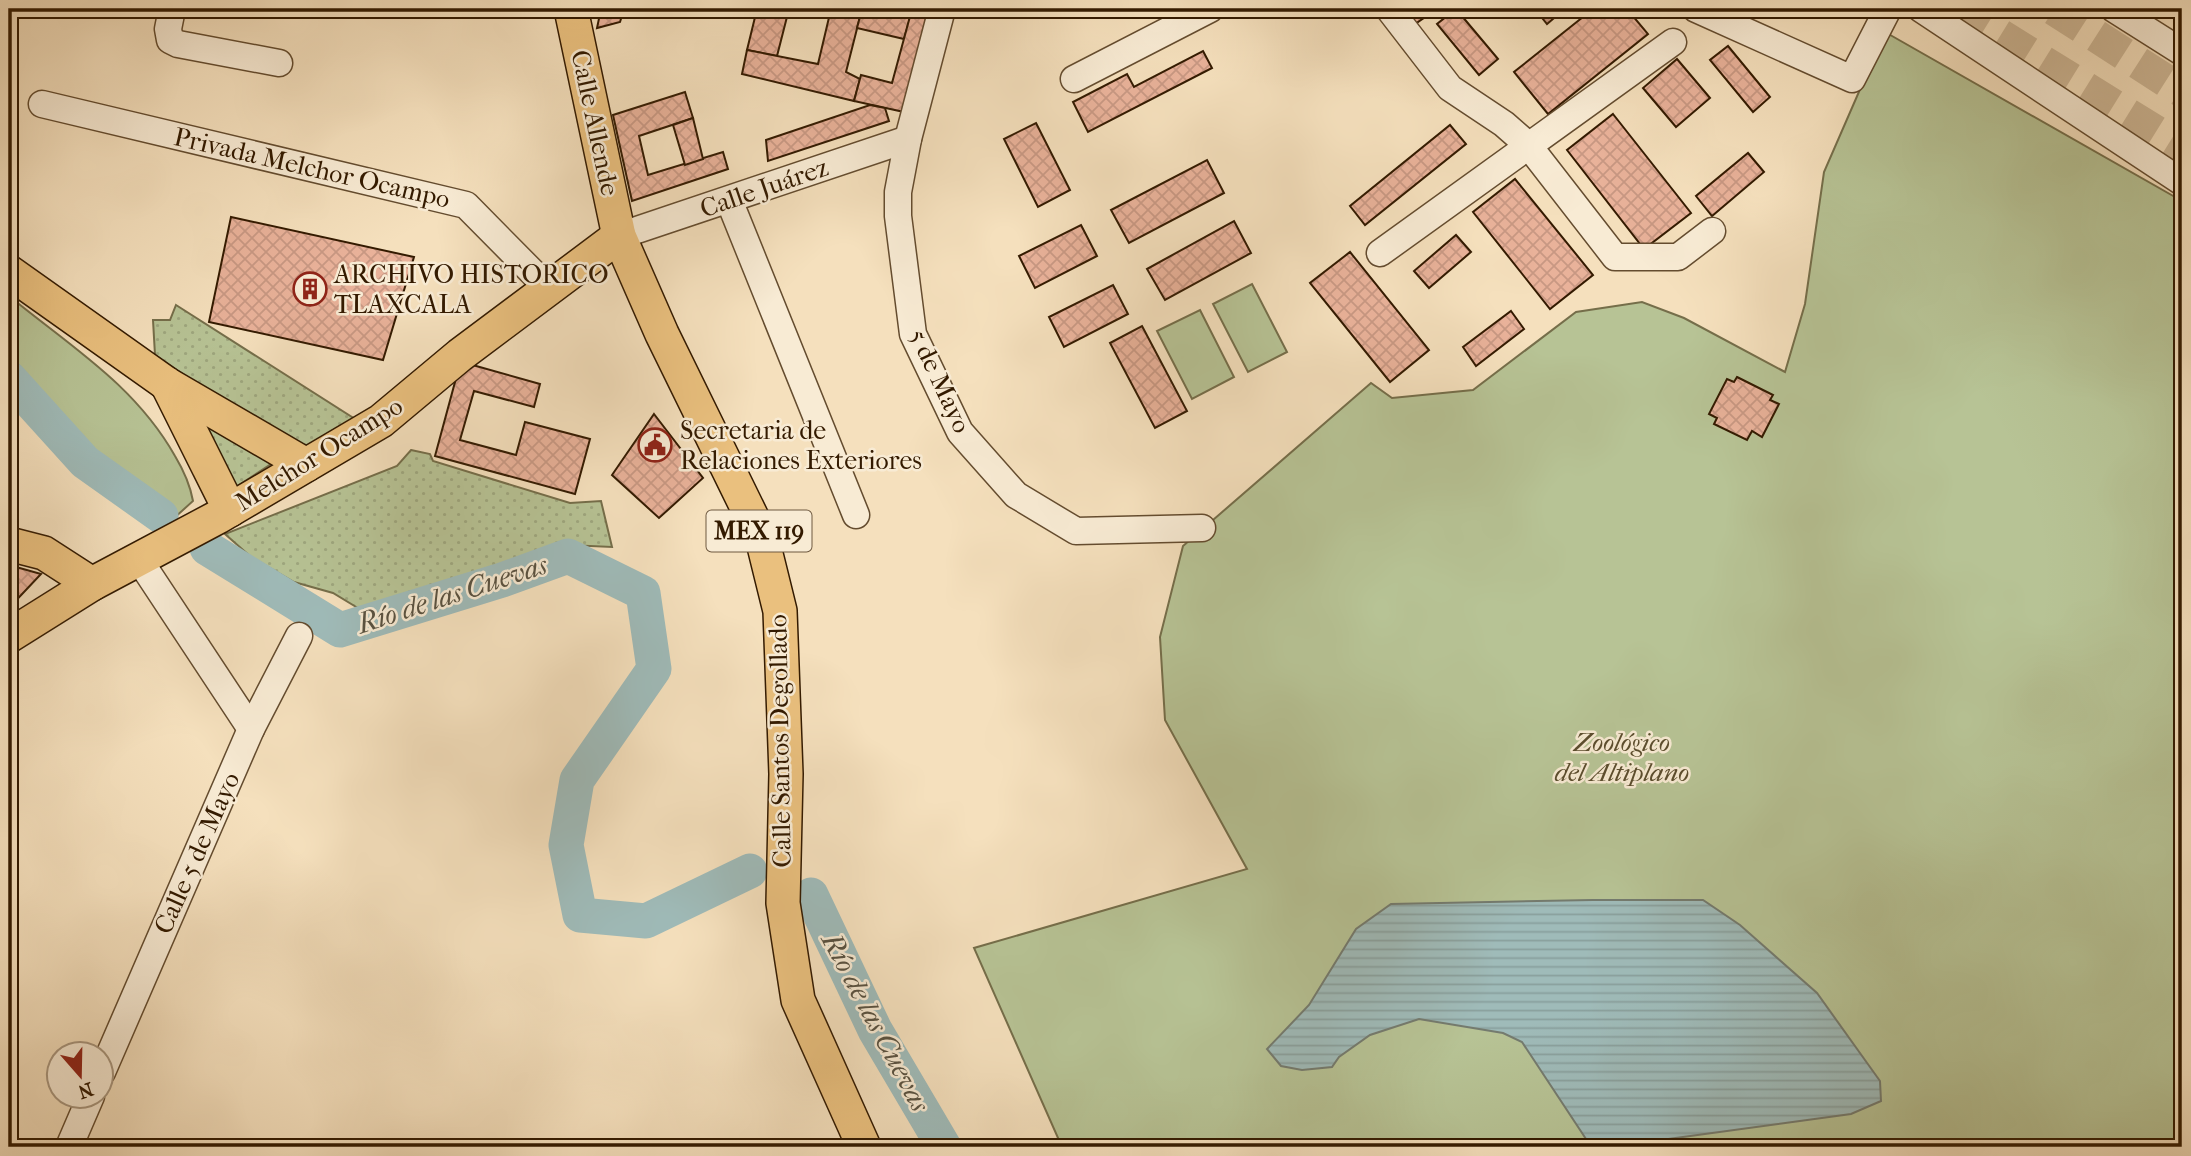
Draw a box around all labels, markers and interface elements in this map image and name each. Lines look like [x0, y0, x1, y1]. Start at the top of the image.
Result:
street label: Calle Allende [564, 47, 626, 199]
street label: Privada Melchor Ocampo [171, 121, 453, 215]
street label: Calle Juárez [696, 152, 832, 224]
place label: ARCHIVO HISTORICO TLAXCALA [333, 259, 609, 320]
building icon: ARCHIVO HISTORICO TLAXCALA [291, 270, 329, 308]
street label: 5 de Mayo [902, 324, 978, 438]
street label: Melchor Ocampo [229, 390, 409, 518]
place label: Secretaria de Relaciones Exteriores [680, 415, 922, 476]
public building icon: Secretaria de Relaciones Exteriores [636, 426, 674, 464]
road number: MEX 119 [706, 510, 812, 552]
water label: Río de las Cuevas [351, 547, 552, 641]
street label: Calle Santos Degollado [762, 614, 798, 868]
park label: Zoológico del Altiplano [1555, 727, 1689, 788]
street label: Calle 5 de Mayo [148, 767, 246, 939]
water label: Río de las Cuevas [814, 925, 938, 1118]
north arrow [46, 1040, 116, 1110]
text: N [74, 1077, 96, 1103]

